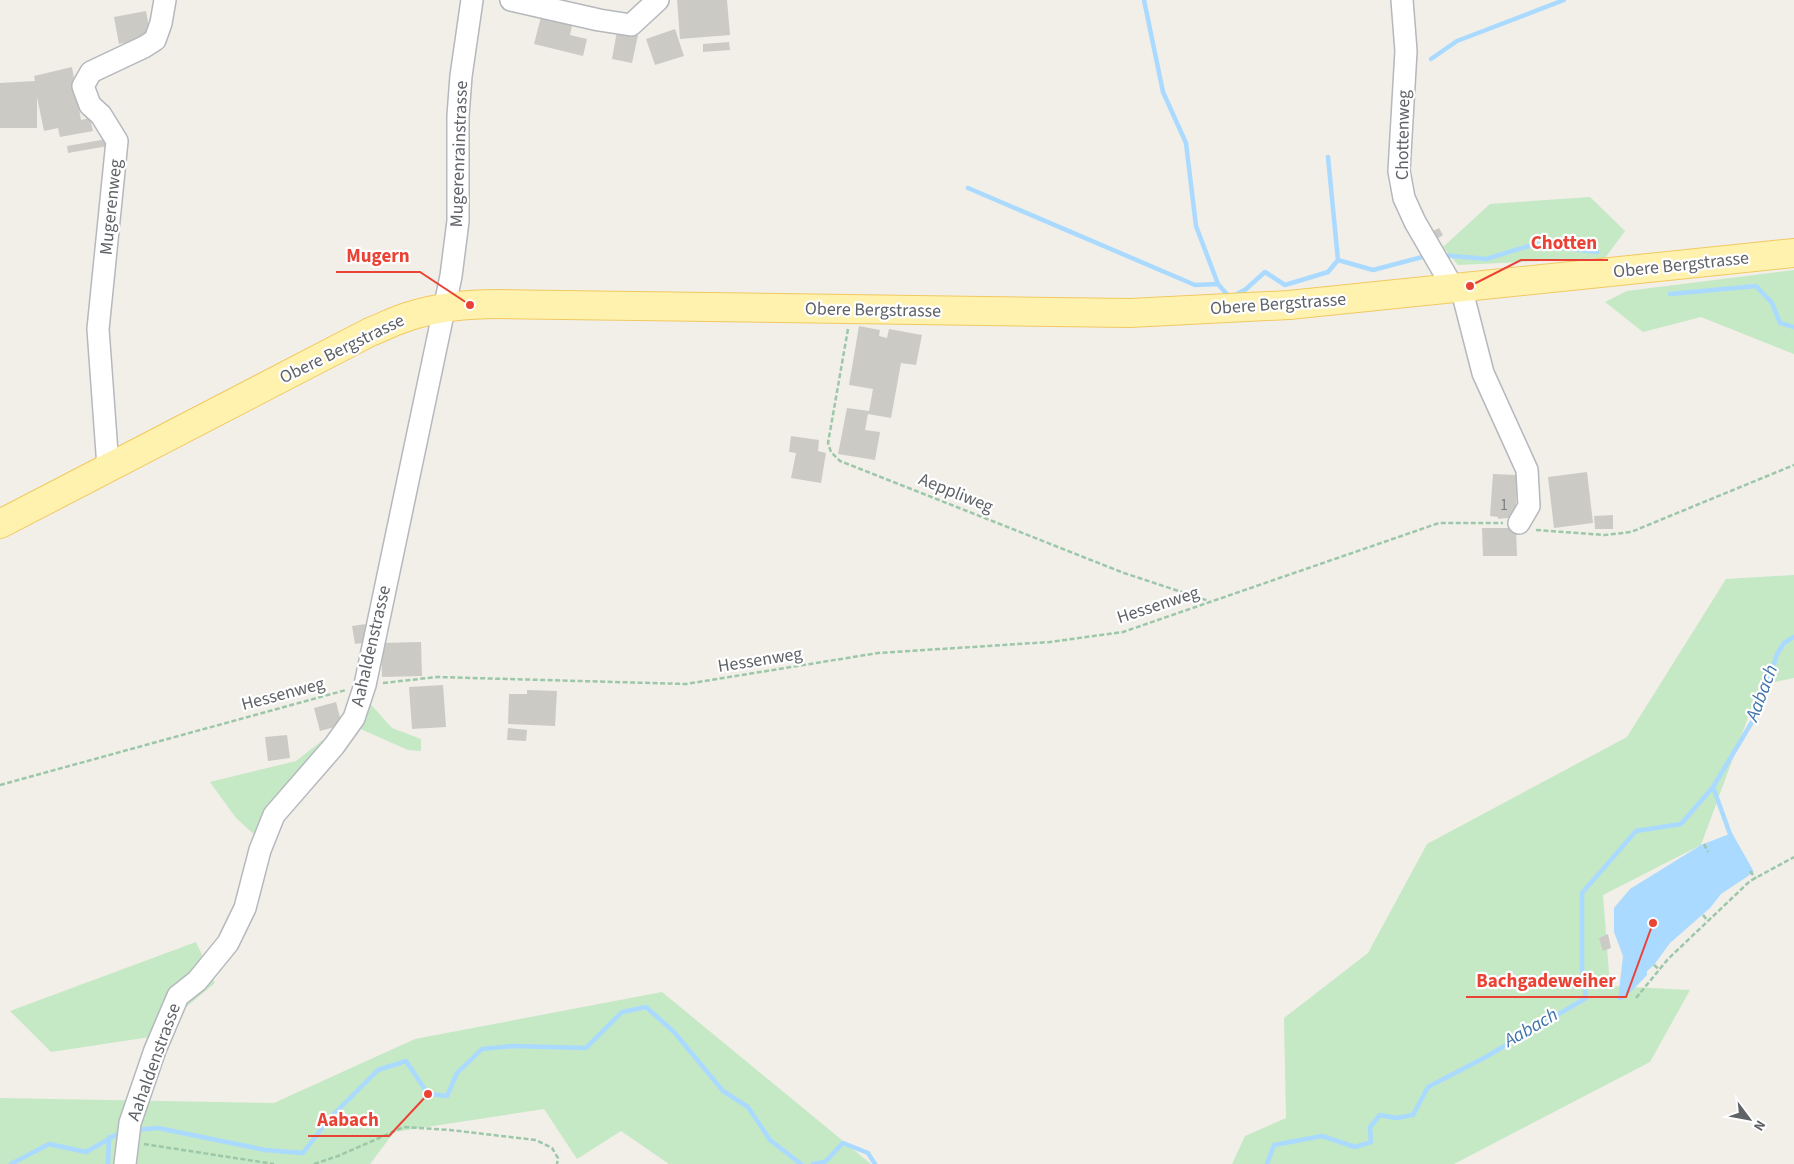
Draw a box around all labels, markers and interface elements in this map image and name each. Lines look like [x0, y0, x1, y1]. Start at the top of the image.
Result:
street label: Mugerenrainstrasse [444, 80, 474, 228]
street label: Chottenweg [1390, 90, 1416, 180]
street label: Mugerenweg [94, 158, 128, 256]
callout: Chotten [1521, 226, 1608, 260]
text: Chotten [1531, 230, 1597, 257]
callout: Mugern [336, 238, 420, 272]
text: Mugern [346, 243, 410, 270]
street label: Obere Bergstrasse [1612, 245, 1750, 285]
street label: Obere Bergstrasse [1209, 287, 1347, 321]
street label: Obere Bergstrasse [805, 296, 941, 324]
street label: Obere Bergstrasse [275, 308, 409, 390]
street label: Aeppliweg [915, 467, 997, 519]
house number: 1 [1500, 495, 1508, 516]
street label: Hessenweg [1114, 580, 1202, 630]
street label: Aahaldenstrasse [345, 583, 397, 709]
street label: Hessenweg [716, 641, 804, 679]
water label: Aabach [1739, 661, 1785, 726]
street label: Hessenweg [239, 671, 327, 717]
callout: Bachgadeweiher [1466, 963, 1626, 997]
text: Bachgadeweiher [1476, 968, 1616, 995]
street label: Aahaldenstrasse [121, 1000, 187, 1124]
water label: Aabach [1498, 1002, 1563, 1055]
north arrow [1724, 1094, 1774, 1144]
callout: Aabach [308, 1102, 389, 1136]
text: Aabach [316, 1107, 379, 1134]
text: N [1748, 1116, 1770, 1135]

